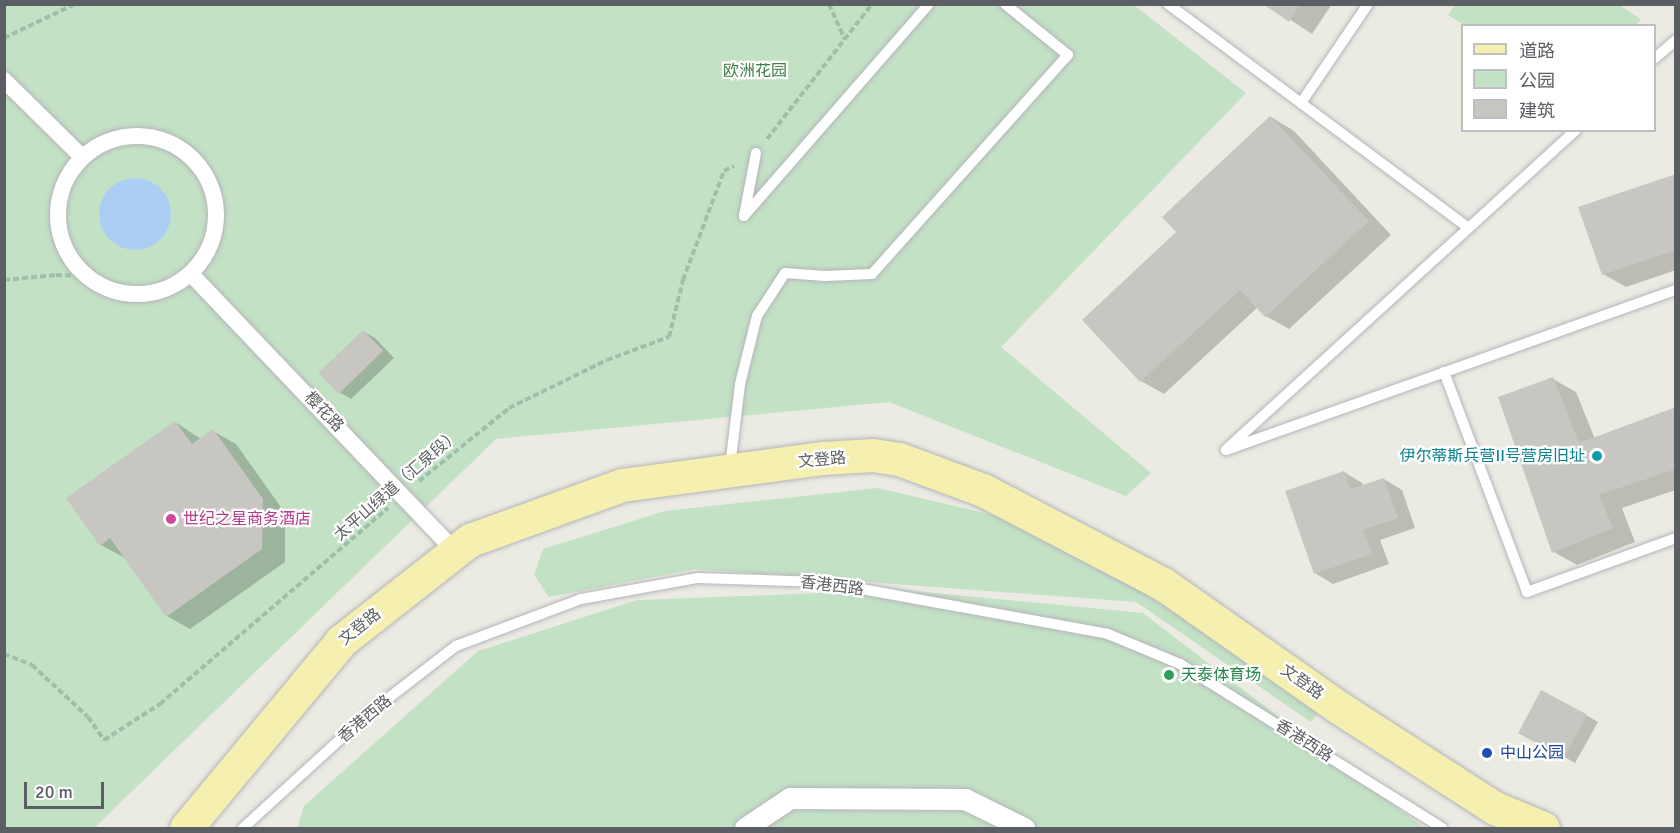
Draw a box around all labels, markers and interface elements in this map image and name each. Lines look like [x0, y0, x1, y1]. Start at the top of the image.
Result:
legend [1461, 24, 1656, 132]
text: 道路 [1519, 40, 1555, 62]
park label: 欧洲花园 [723, 61, 787, 81]
text: 公园 [1519, 70, 1555, 92]
text: 建筑 [1519, 100, 1555, 122]
street label: 樱花路 [300, 388, 348, 436]
street label: 太平山绿道（汇泉段） [330, 425, 464, 545]
place label: 伊尔蒂斯兵营II号营房旧址 [1400, 446, 1585, 466]
street label: 文登路 [797, 448, 847, 472]
marker: 伊尔蒂斯兵营II号营房旧址 [1590, 449, 1604, 463]
place label: 世纪之星商务酒店 [183, 509, 311, 529]
marker: 世纪之星商务酒店 [164, 512, 178, 526]
street label: 香港西路 [799, 573, 865, 599]
street label: 文登路 [335, 604, 385, 650]
street label: 文登路 [1277, 660, 1327, 704]
place label: 天泰体育场 [1181, 665, 1261, 685]
marker: 天泰体育场 [1162, 668, 1176, 682]
street label: 香港西路 [334, 691, 396, 747]
street label: 香港西路 [1272, 716, 1336, 766]
place label: 中山公园 [1500, 743, 1564, 763]
marker: 中山公园 [1478, 744, 1496, 762]
scale bar [27, 770, 106, 808]
text: 20 m [35, 781, 73, 803]

